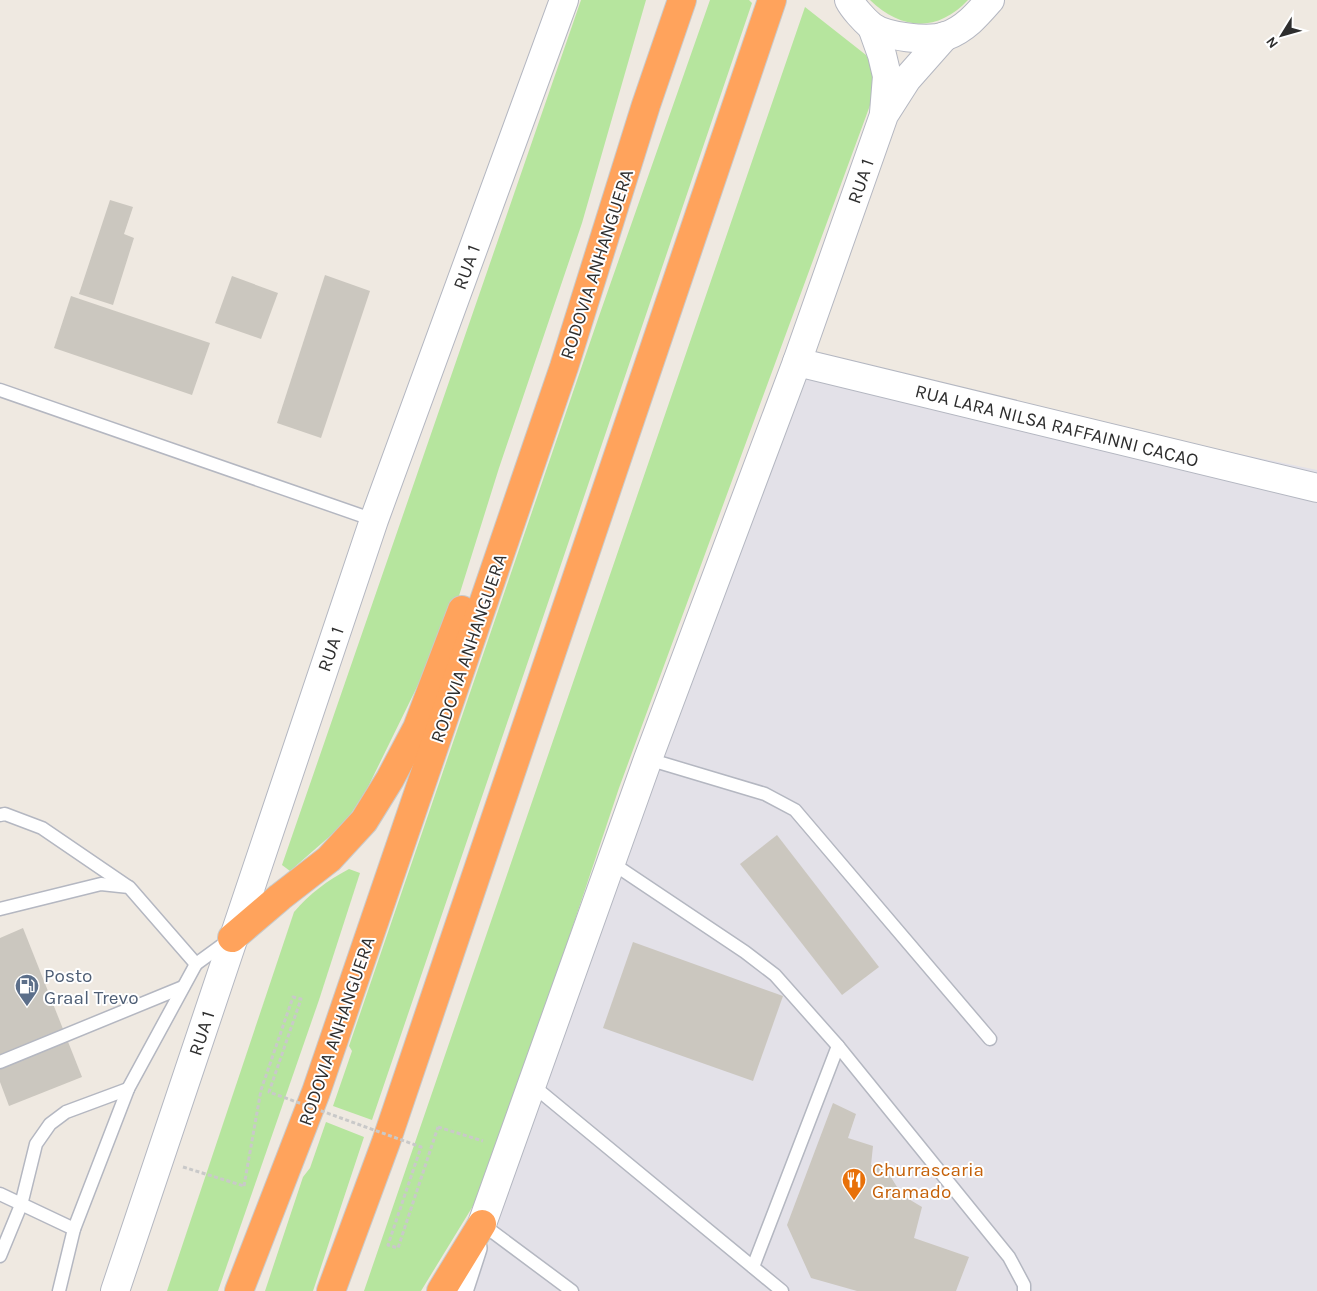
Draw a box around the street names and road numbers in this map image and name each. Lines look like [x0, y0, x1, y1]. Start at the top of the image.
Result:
street label: RUA 1 [843, 156, 879, 207]
street label: RODOVIA ANHANGUERA [556, 166, 638, 362]
street label: RUA 1 [449, 242, 485, 293]
street label: RUA LARA NILSA RAFFAINNI CACAO [913, 380, 1201, 472]
street label: RODOVIA ANHANGUERA [426, 551, 512, 746]
street label: RUA 1 [313, 624, 349, 675]
street label: RODOVIA ANHANGUERA [294, 934, 380, 1129]
street label: RUA 1 [184, 1008, 219, 1058]

